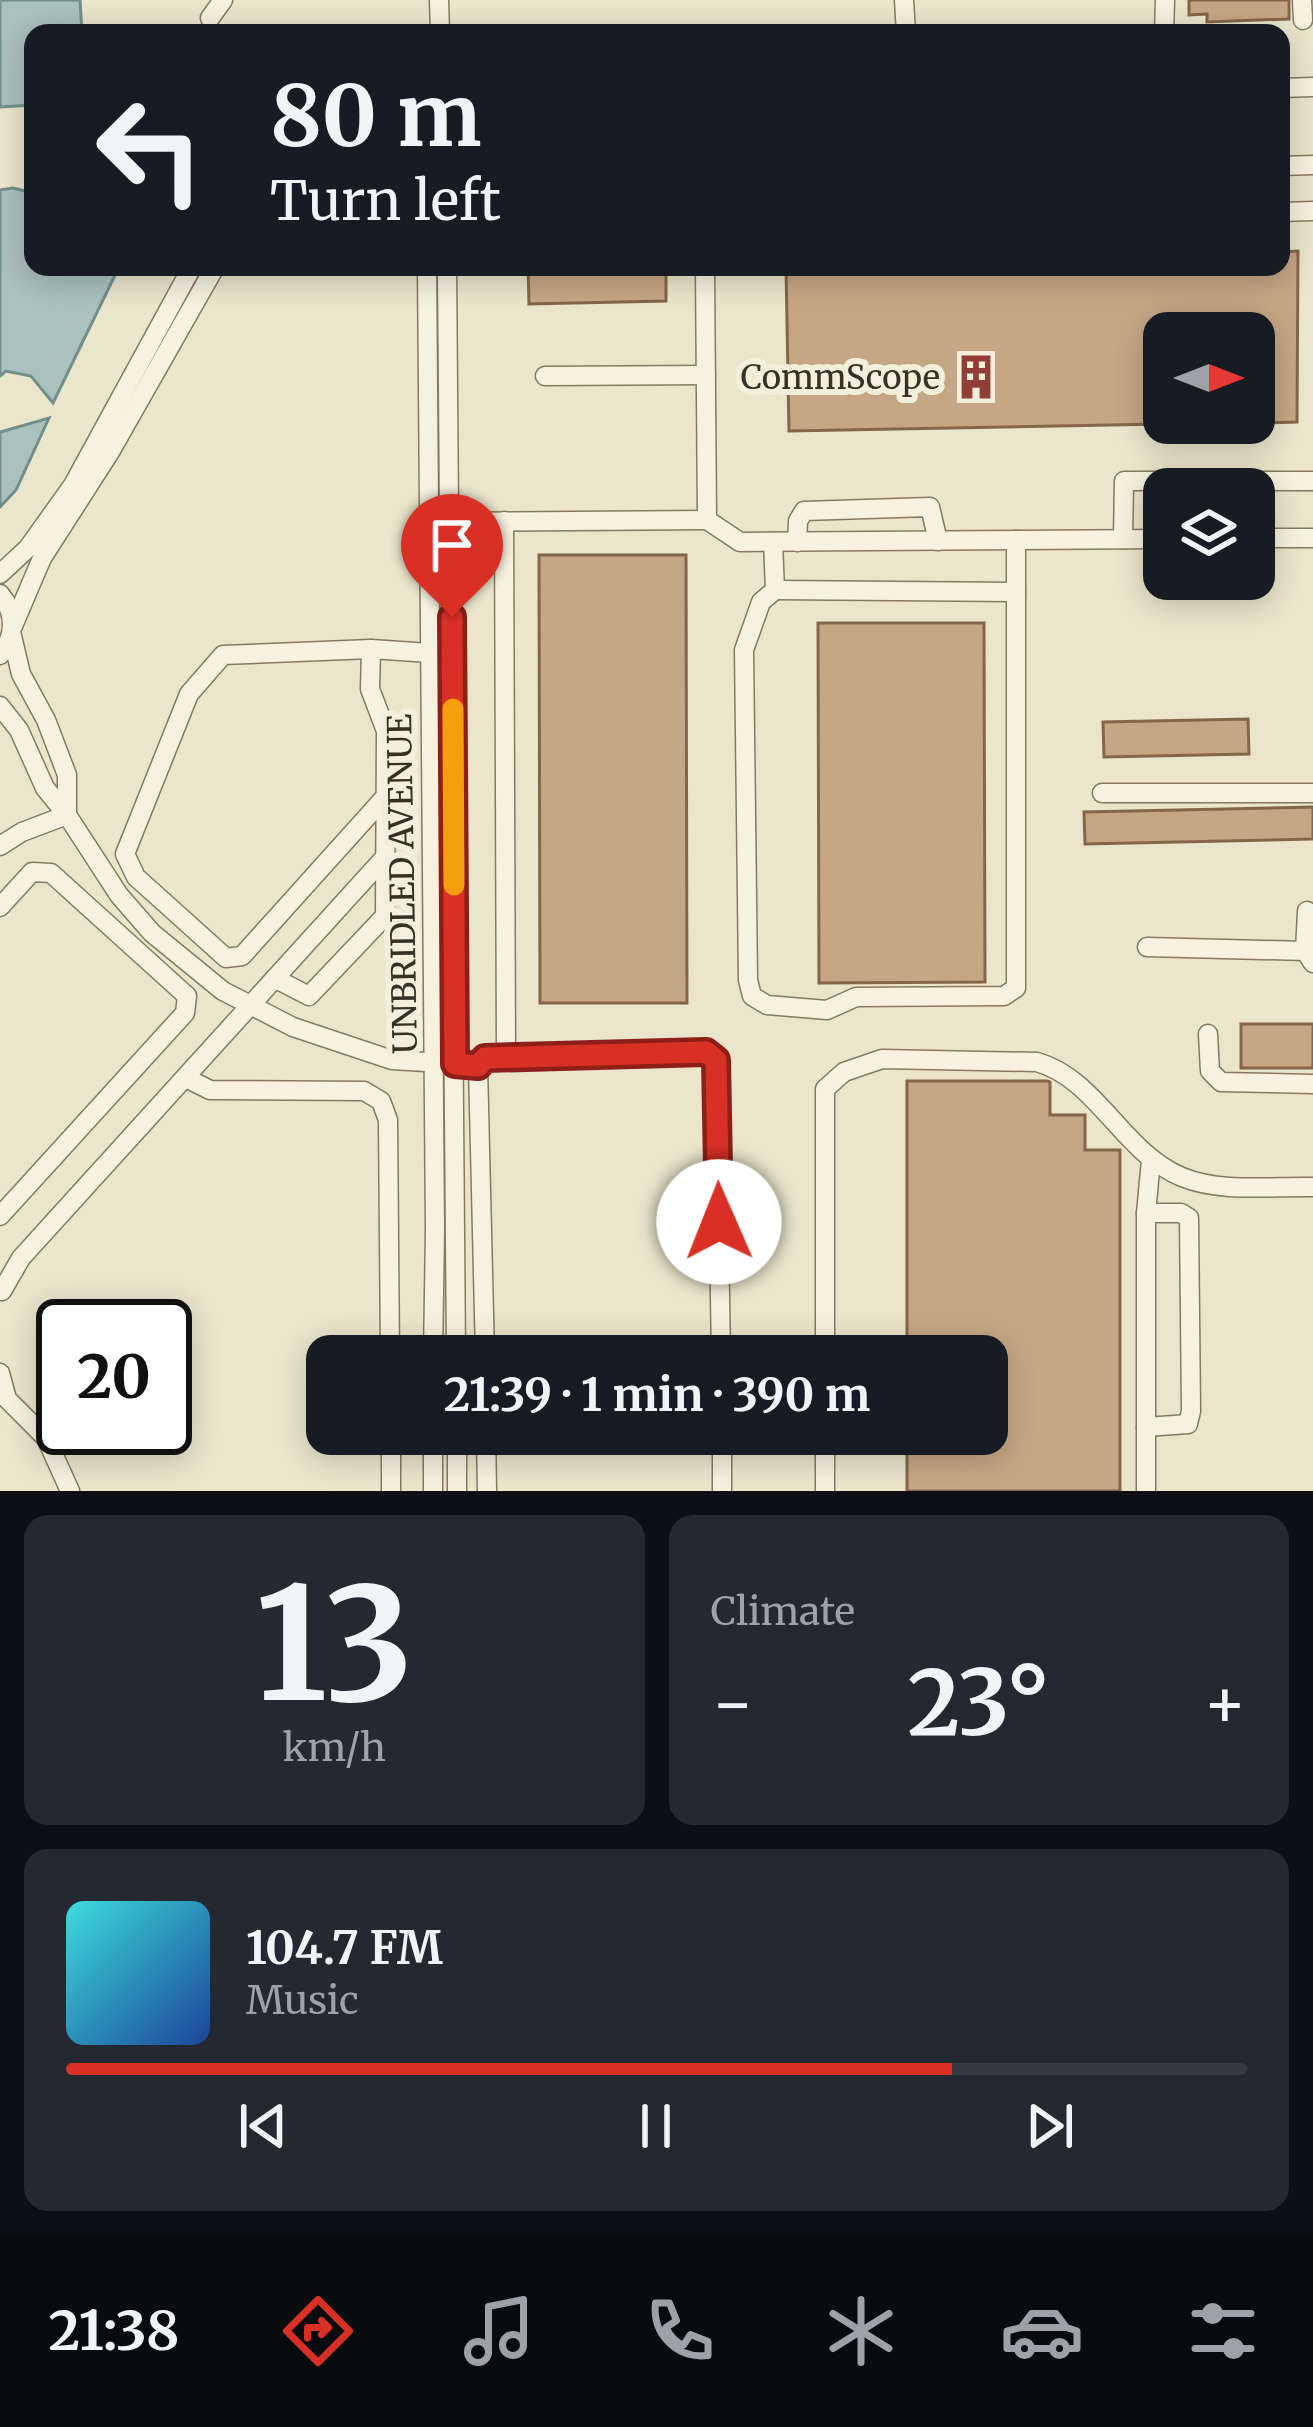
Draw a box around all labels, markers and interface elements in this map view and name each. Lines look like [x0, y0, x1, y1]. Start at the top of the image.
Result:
text: 80 m [270, 63, 482, 169]
icon: left [72, 72, 228, 228]
text: Turn left [270, 167, 501, 235]
north arrow [1143, 312, 1275, 444]
map controls [1143, 312, 1275, 600]
building icon: CommScope [951, 352, 1001, 402]
place label: CommScope [741, 357, 940, 398]
button: layers [1143, 468, 1275, 600]
pin [401, 494, 503, 617]
icon: arrive [419, 512, 485, 578]
street label: UNBRIDLED AVENUE [379, 714, 426, 1054]
position arrow [656, 1159, 782, 1285]
speed limit sign: 20 [36, 1299, 192, 1455]
text: 21:39 · 1 min · 390 m [444, 1367, 870, 1423]
text: 13 [255, 1546, 413, 1743]
text: Climate [711, 1587, 855, 1636]
text: 23° [907, 1646, 1050, 1760]
text: − [711, 1662, 755, 1745]
text: + [1203, 1662, 1247, 1745]
text: km/h [283, 1723, 386, 1772]
text: 104.7 FM [246, 1920, 443, 1976]
text: Music [246, 1976, 359, 2025]
icon: previous [230, 2093, 296, 2159]
icon: pause [623, 2093, 689, 2159]
icon: next [1017, 2093, 1083, 2159]
icon: directions [276, 2289, 360, 2373]
icon: music [457, 2289, 541, 2373]
icon: phone [638, 2289, 722, 2373]
icon: climate [819, 2289, 903, 2373]
icon: car [1000, 2289, 1084, 2373]
icon: filters [1181, 2289, 1265, 2373]
text: 21:38 [48, 2297, 180, 2365]

